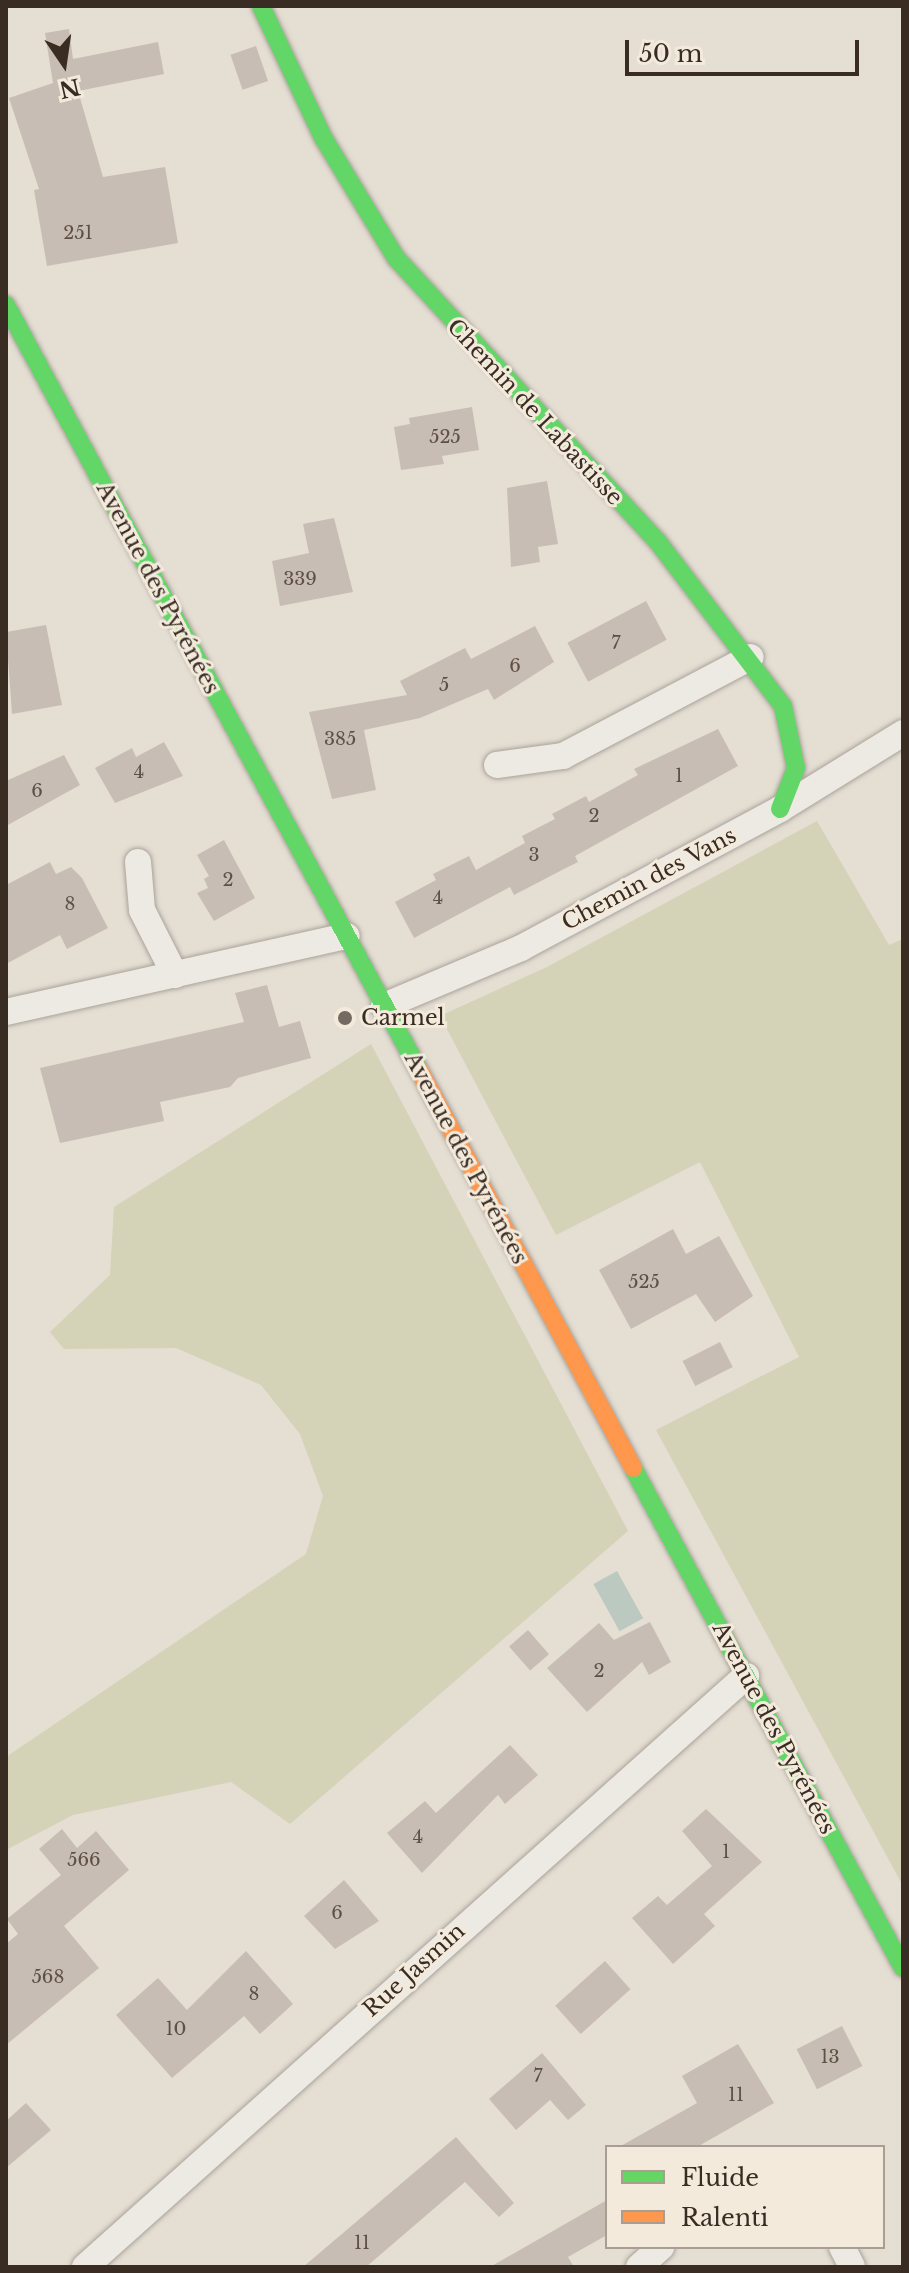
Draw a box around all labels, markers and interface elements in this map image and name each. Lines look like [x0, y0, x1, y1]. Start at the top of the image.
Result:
north arrow [24, 24, 104, 104]
scale bar [629, 24, 863, 74]
text: 50 m [639, 39, 702, 68]
text: N [56, 72, 83, 103]
house number: 251 [63, 222, 93, 244]
street label: Chemin de Labastisse [442, 313, 628, 511]
house number: 525 [429, 426, 461, 448]
street label: Avenue des Pyrénées [91, 478, 225, 698]
house number: 339 [283, 568, 317, 590]
house number: 7 [611, 632, 621, 654]
house number: 6 [509, 655, 521, 677]
house number: 5 [439, 674, 449, 696]
house number: 385 [324, 728, 356, 750]
house number: 4 [134, 761, 144, 783]
house number: 1 [675, 765, 683, 787]
house number: 6 [31, 780, 43, 802]
house number: 2 [588, 805, 600, 827]
street label: Chemin des Vans [557, 822, 741, 936]
house number: 3 [528, 844, 540, 866]
house number: 2 [222, 869, 234, 891]
house number: 4 [433, 887, 443, 909]
house number: 8 [65, 893, 75, 915]
place label: Carmel [361, 1005, 445, 1031]
marker: Carmel [336, 1009, 354, 1027]
street label: Avenue des Pyrénées [399, 1048, 533, 1268]
house number: 525 [628, 1271, 660, 1293]
street label: Avenue des Pyrénées [707, 1618, 841, 1838]
house number: 2 [593, 1660, 605, 1682]
house number: 4 [413, 1826, 423, 1848]
house number: 1 [722, 1841, 730, 1863]
house number: 566 [67, 1849, 101, 1871]
house number: 6 [331, 1902, 343, 1924]
street label: Rue Jasmin [358, 1918, 470, 2022]
house number: 568 [32, 1966, 64, 1988]
house number: 8 [249, 1983, 259, 2005]
house number: 10 [166, 2018, 186, 2040]
house number: 13 [820, 2046, 840, 2068]
house number: 7 [533, 2065, 543, 2087]
house number: 11 [728, 2084, 744, 2106]
legend [605, 2145, 885, 2249]
text: Fluide [681, 2163, 759, 2192]
text: Ralenti [681, 2203, 769, 2232]
house number: 11 [354, 2232, 370, 2254]

